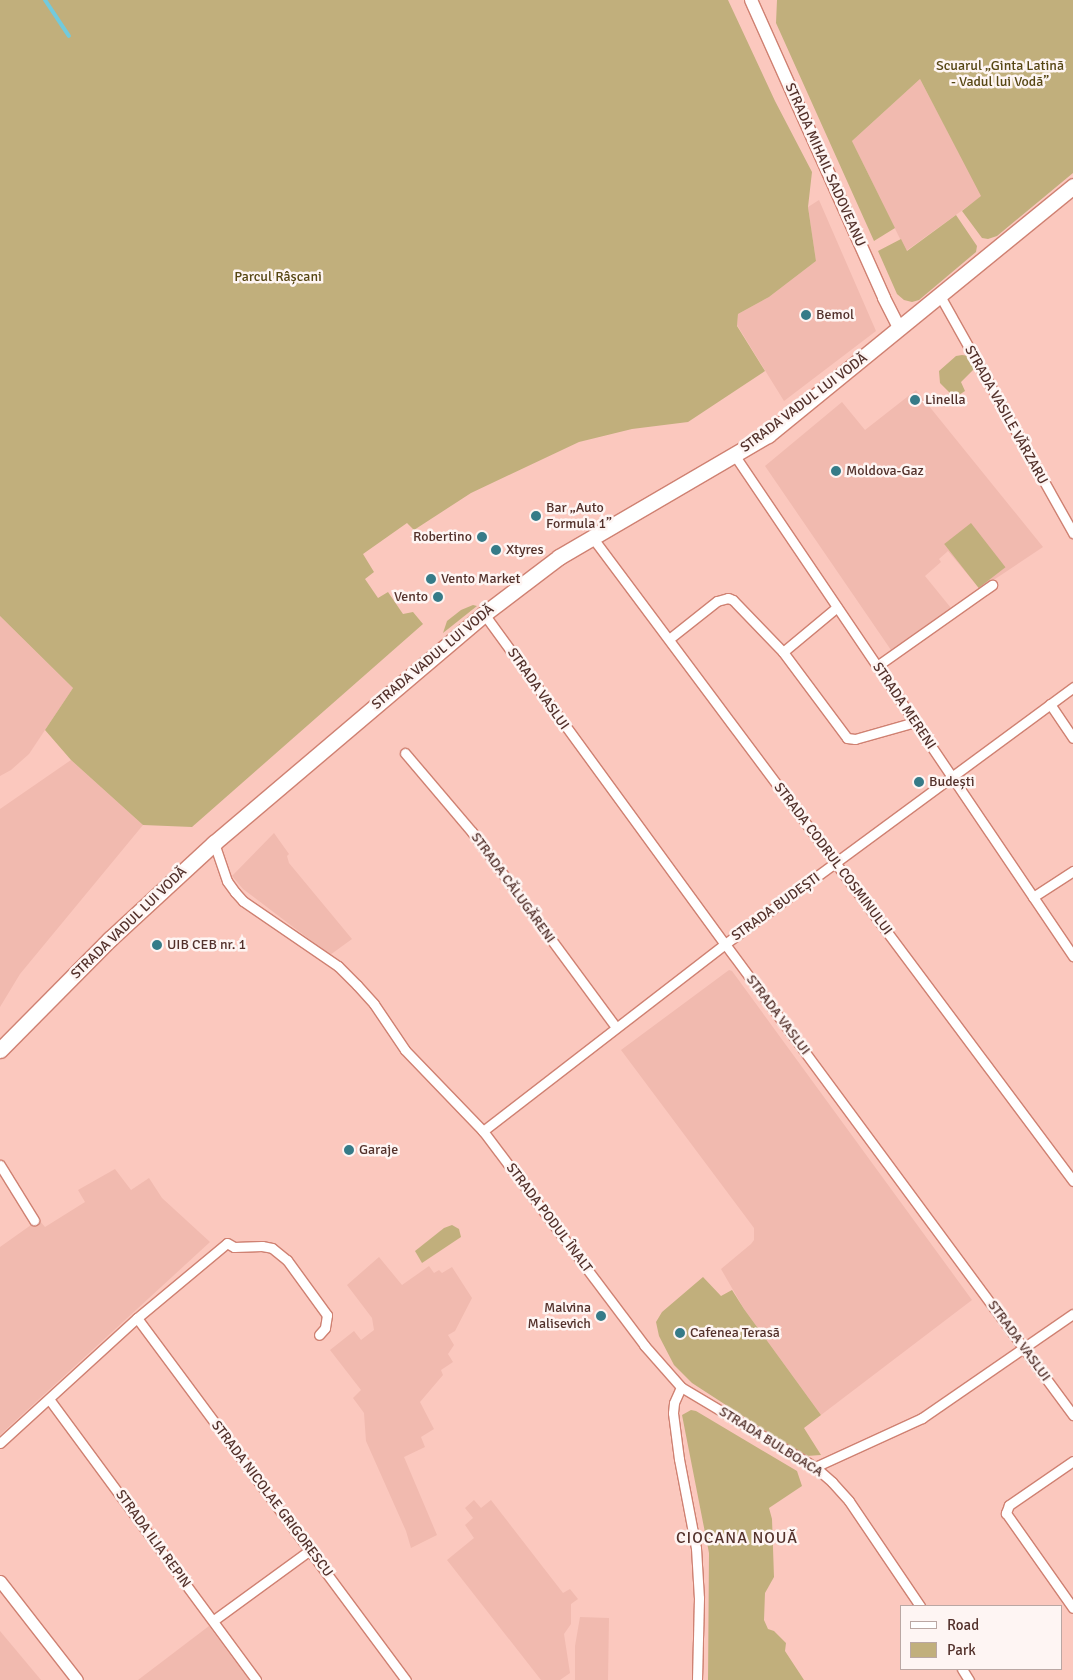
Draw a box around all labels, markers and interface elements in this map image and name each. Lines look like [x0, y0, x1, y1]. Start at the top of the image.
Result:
park label: Scuarul „Ginta Latină - Vadul lui Vodă” [936, 58, 1064, 90]
street label: STRADA MIHAIL SADOVEANU [781, 81, 869, 249]
park label: Parcul Râșcani [234, 269, 322, 285]
place label: Bemol [816, 307, 854, 323]
marker: Bemol [800, 309, 812, 321]
street label: STRADA VASILE VĂRZARU [961, 343, 1051, 487]
street label: STRADA VADUL LUI VODĂ [737, 350, 871, 456]
place label: Linella [925, 392, 966, 408]
marker: Linella [909, 394, 921, 406]
place label: Moldova-Gaz [846, 463, 924, 479]
marker: Moldova-Gaz [830, 465, 842, 477]
place label: Bar „Auto Formula 1” [546, 500, 612, 532]
marker: Bar „Auto Formula 1” [530, 510, 542, 522]
place label: Robertino [413, 529, 472, 545]
marker: Robertino [476, 531, 488, 543]
place label: Xtyres [506, 542, 544, 558]
marker: Xtyres [490, 544, 502, 556]
place label: Vento Market [441, 571, 520, 587]
marker: Vento Market [425, 573, 437, 585]
place label: Vento [394, 589, 428, 605]
marker: Vento [432, 591, 444, 603]
street label: STRADA VADUL LUI VODĂ [368, 601, 498, 713]
street label: STRADA VASLUI [504, 645, 572, 733]
street label: STRADA MERENI [869, 659, 939, 753]
place label: Budești [929, 774, 974, 790]
marker: Budești [913, 776, 925, 788]
street label: STRADA CODRUL COSMINULUI [770, 780, 896, 938]
street label: STRADA CĂLUGĂRENI [467, 829, 559, 947]
street label: STRADA VADUL LUI VODĂ [68, 863, 190, 983]
street label: STRADA BUDEȘTI [729, 869, 823, 945]
place label: UIB CEB nr. 1 [167, 937, 246, 953]
marker: UIB CEB nr. 1 [151, 939, 163, 951]
street label: STRADA VASLUI [742, 972, 814, 1058]
place label: Garaje [359, 1142, 398, 1158]
marker: Garaje [343, 1144, 355, 1156]
street label: STRADA PODUL ÎNALT [502, 1160, 596, 1276]
street label: STRADA VASLUI [984, 1297, 1054, 1385]
place label: Malvina Malisevich [528, 1300, 591, 1332]
marker: Malvina Malisevich [595, 1310, 607, 1322]
place label: Cafenea Terasă [690, 1325, 780, 1341]
marker: Cafenea Terasă [674, 1327, 686, 1339]
street label: STRADA BULBOACA [716, 1403, 826, 1481]
street label: STRADA NICOLAE GRIGORESCU [208, 1418, 336, 1580]
street label: STRADA ILIA REPIN [112, 1487, 194, 1591]
district label: CIOCANA NOUĂ [674, 1528, 800, 1548]
legend [900, 1605, 1063, 1670]
text: Road [947, 1616, 979, 1634]
text: Park [947, 1641, 976, 1659]

